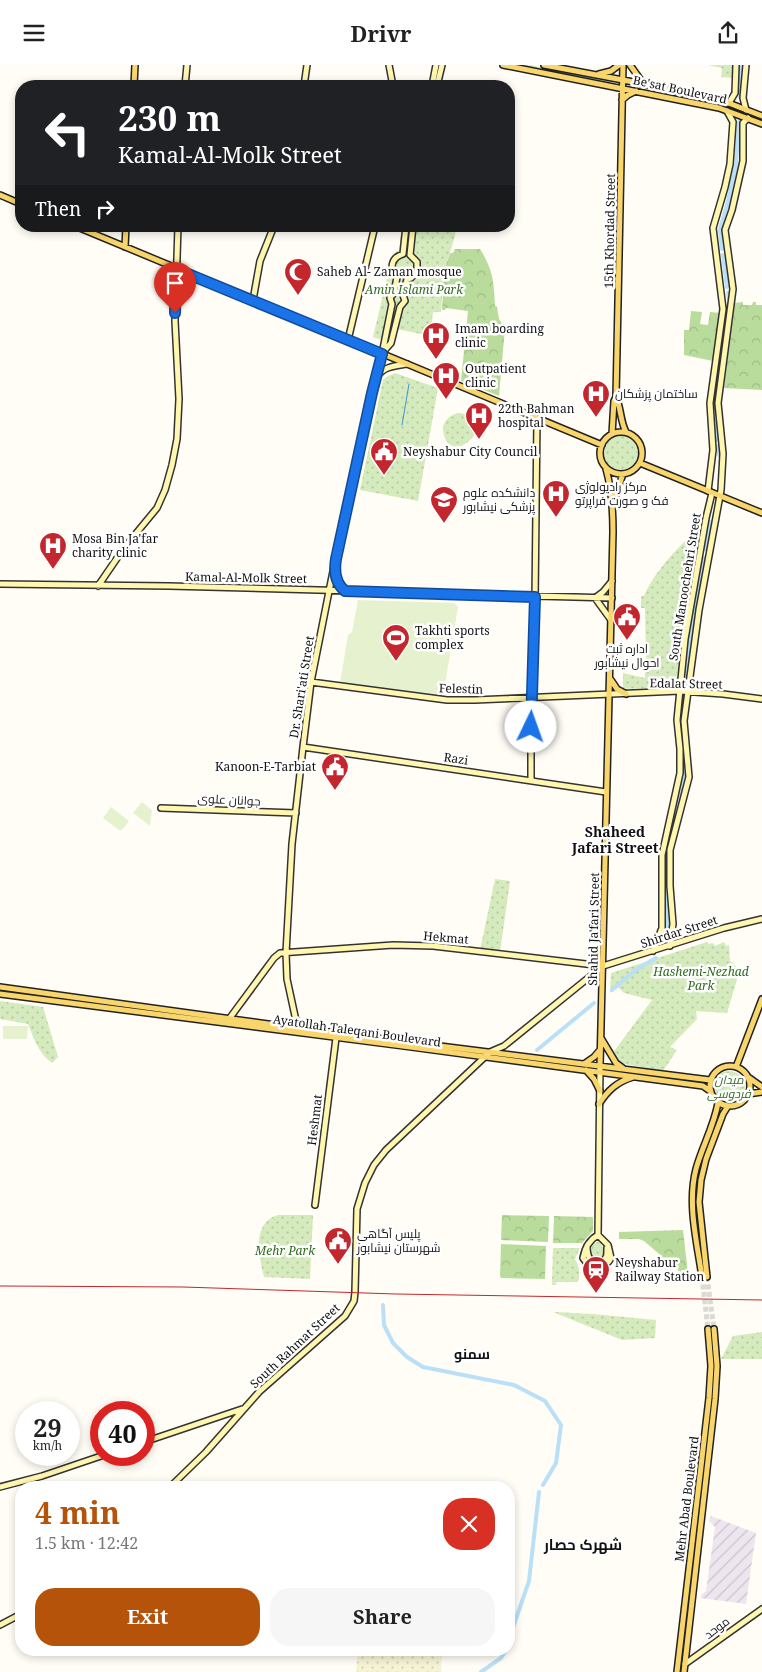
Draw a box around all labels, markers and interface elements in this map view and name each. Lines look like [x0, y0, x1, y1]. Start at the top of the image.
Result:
text: Drivr [351, 18, 411, 48]
icon: menu [20, 19, 48, 47]
icon: share [714, 19, 742, 47]
street label: Be'sat Boulevard [632, 71, 729, 108]
text: 230 m [118, 94, 221, 141]
icon: left [35, 100, 100, 165]
text: Kamal-Al-Molk Street [118, 139, 342, 169]
street label: 15th Khordad Street [600, 173, 619, 289]
icon: right [91, 195, 119, 223]
text: Then [35, 196, 81, 222]
mosque icon: Saheb Al- Zaman mosque [283, 257, 313, 296]
pin [154, 262, 196, 313]
place label: Saheb Al- Zaman mosque [317, 263, 462, 280]
icon: arrive [161, 269, 189, 297]
park label: Amin Islami Park [364, 281, 464, 298]
place label: Imam boarding clinic [455, 320, 545, 351]
hospital icon: Imam boarding clinic [421, 321, 451, 360]
place label: Outpatient clinic [465, 360, 526, 391]
hospital icon: Outpatient clinic [431, 361, 461, 400]
hospital icon: ساختمان پزشکان [581, 379, 611, 418]
place label: ساختمان پزشکان [615, 385, 698, 403]
place label: 22th Bahman hospital [498, 400, 575, 431]
hospital icon: 22th Bahman hospital [464, 401, 494, 440]
public building icon: Neyshabur City Council [369, 437, 399, 476]
place label: Neyshabur City Council [403, 443, 538, 460]
place label: مرکز رادیولوژی فک و صورت فراپرتو [575, 478, 668, 510]
hospital icon: مرکز رادیولوژی فک و صورت فراپرتو [541, 479, 571, 518]
place label: دانشکده علوم پزشکی نیشابور [462, 484, 536, 516]
school or university icon: دانشکده علوم پزشکی نیشابور [429, 485, 459, 524]
street label: South Manoochehri Street [664, 512, 705, 662]
place label: Mosa Bin Ja'far charity clinic [72, 530, 158, 561]
hospital icon: Mosa Bin Ja'far charity clinic [38, 531, 68, 570]
street label: Kamal-Al-Molk Street [185, 568, 307, 587]
public building icon: اداره ثبت احوال نیشابور [612, 602, 642, 641]
place label: Takhti sports complex [415, 622, 490, 653]
sports icon: Takhti sports complex [381, 623, 411, 662]
street label: Dr. Shari'ati Street [285, 635, 318, 739]
place label: اداره ثبت احوال نیشابور [593, 640, 660, 671]
street label: Edalat Street [649, 674, 723, 693]
street label: Felestin [439, 679, 484, 698]
position arrow [504, 700, 556, 752]
street label: Razi [443, 748, 470, 769]
public building icon: Kanoon-E-Tarbiat [320, 752, 350, 791]
place label: Kanoon-E-Tarbiat [215, 758, 316, 775]
street label: جوانان علوی [197, 789, 261, 810]
district label: Shaheed Jafari Street [571, 822, 659, 857]
street label: Shahid Ja'fari Street [584, 872, 603, 986]
street label: Shirdar Street [638, 911, 720, 952]
street label: Hekmat [423, 927, 469, 948]
park label: Hashemi-Nezhad Park [652, 963, 749, 994]
street label: Ayatollah Taleqani Boulevard [272, 1010, 443, 1051]
park label: میدان فردوسی [707, 1071, 752, 1102]
street label: Heshmat [303, 1093, 326, 1146]
place label: پلیس آگاهی شهرستان نیشابور [356, 1225, 441, 1256]
public building icon: پلیس آگاهی شهرستان نیشابور [323, 1226, 353, 1265]
park label: Mehr Park [254, 1242, 316, 1259]
place label: Neyshabur Railway Station [615, 1254, 704, 1285]
station icon: Neyshabur Railway Station [581, 1255, 611, 1294]
street label: South Rahmat Street [246, 1299, 343, 1392]
district label: سمنو [454, 1344, 490, 1363]
speed limit sign: 40 [90, 1401, 155, 1466]
text: 29 [33, 1410, 62, 1444]
street label: Mehr Abad Boulevard [670, 1435, 703, 1563]
text: km/h [33, 1437, 62, 1454]
text: 4 min [35, 1492, 120, 1533]
button: close [443, 1498, 495, 1550]
text: 1.5 km · 12:42 [35, 1532, 138, 1554]
district label: شهرک حصار [543, 1534, 622, 1554]
button: Exit [35, 1588, 260, 1646]
button: Share [270, 1588, 495, 1646]
street label: موحد [700, 1613, 733, 1643]

